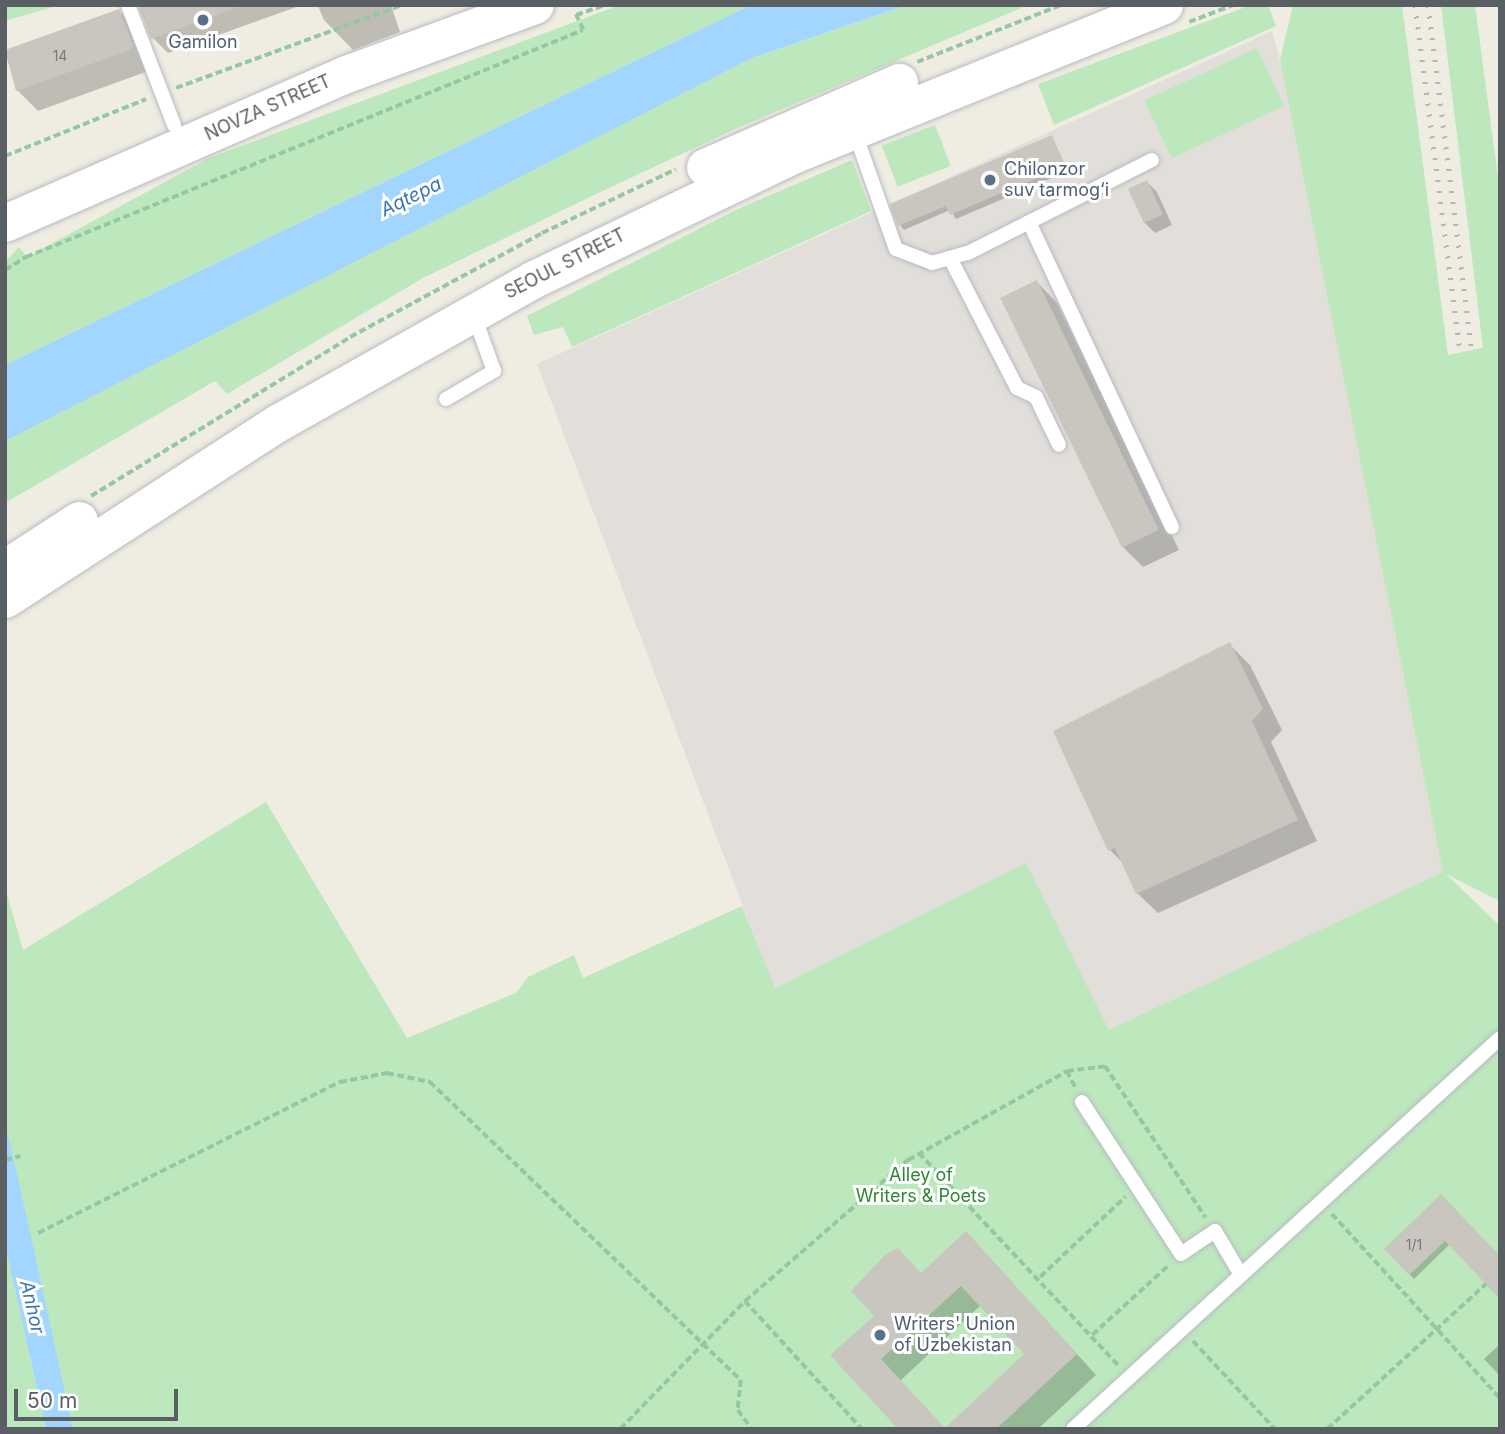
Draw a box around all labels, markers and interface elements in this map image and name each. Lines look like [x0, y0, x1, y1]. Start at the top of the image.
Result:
marker: Gamilon [195, 12, 211, 28]
place label: Gamilon [168, 31, 238, 53]
house number: 14 [53, 48, 67, 64]
street label: NOVZA STREET [202, 70, 334, 146]
place label: Chilonzor suv tarmog‘i [1004, 159, 1109, 202]
water label: Aqtepa [377, 172, 445, 222]
marker: Chilonzor suv tarmog‘i [982, 172, 998, 188]
street label: SEOUL STREET [501, 224, 629, 304]
park label: Alley of Writers & Poets [856, 1165, 986, 1208]
house number: 1/1 [1406, 1237, 1422, 1253]
water label: Anhor [15, 1278, 49, 1336]
place label: Writers' Union of Uzbekistan [894, 1314, 1015, 1356]
marker: Writers' Union of Uzbekistan [872, 1327, 888, 1343]
scale bar [18, 1374, 182, 1418]
text: 50 m [27, 1388, 77, 1413]

